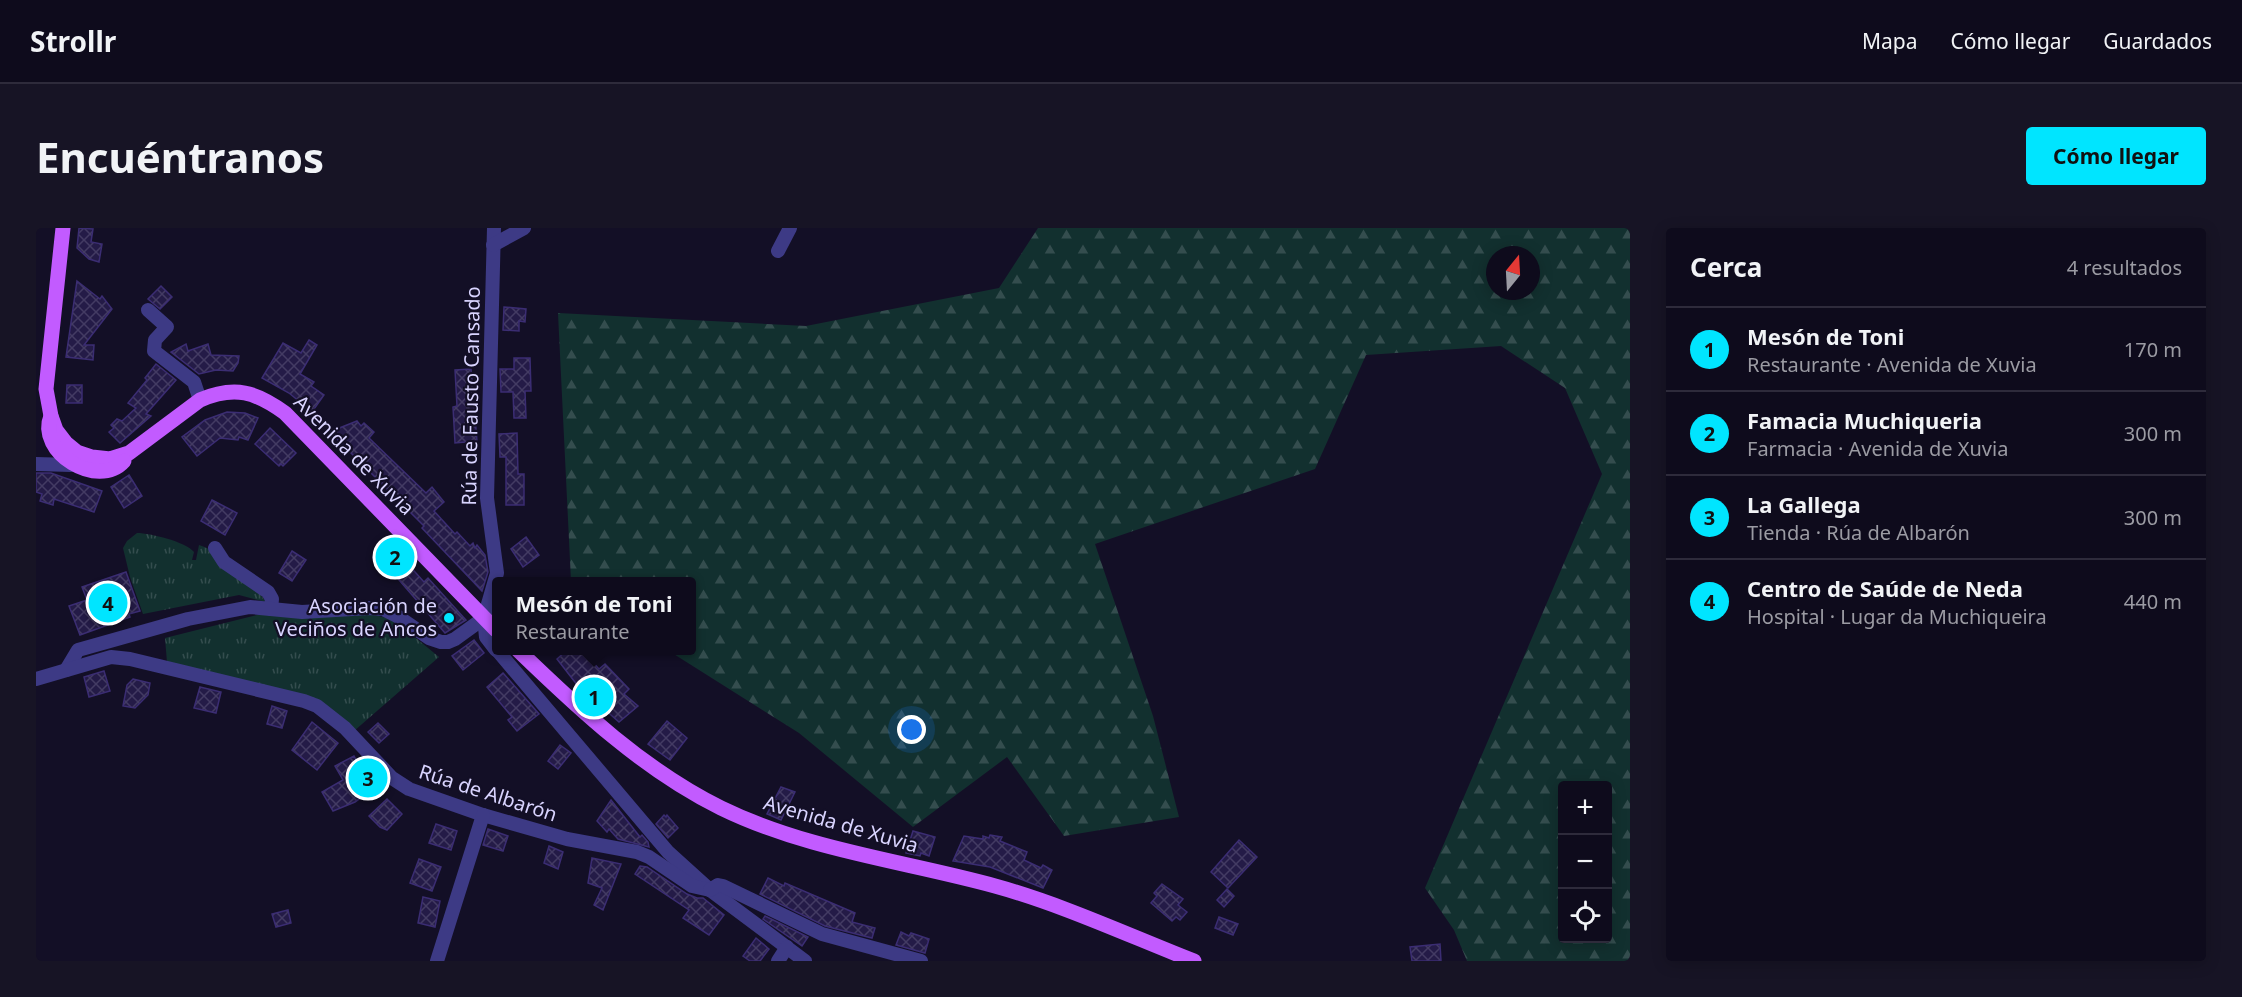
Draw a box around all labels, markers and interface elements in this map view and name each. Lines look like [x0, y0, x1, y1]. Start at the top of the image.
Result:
text: Strollr [30, 22, 116, 60]
text: Mapa [1862, 27, 1917, 55]
text: Cómo llegar [1950, 27, 2070, 55]
text: Guardados [2103, 27, 2212, 55]
button: Cómo llegar [2026, 127, 2206, 185]
text: Encuéntranos [36, 128, 324, 185]
north arrow [1486, 246, 1540, 300]
text: Cerca [1690, 249, 1762, 285]
text: 4 resultados [2067, 254, 2182, 281]
street label: Rúa de Fausto Cansado [455, 286, 486, 506]
text: Mesón de Toni [1747, 321, 1904, 351]
text: 1 [1704, 336, 1715, 363]
text: 170 m [2124, 336, 2182, 363]
text: Restaurante · Avenida de Xuvia [1747, 351, 2037, 378]
street label: Avenida de Xuvia [288, 389, 420, 521]
text: Famacia Muchiqueria [1747, 405, 1982, 435]
text: 2 [1704, 420, 1715, 447]
text: 300 m [2124, 420, 2182, 447]
text: Farmacia · Avenida de Xuvia [1747, 435, 2008, 462]
text: La Gallega [1747, 489, 1861, 519]
text: 3 [1704, 504, 1715, 531]
text: 300 m [2124, 504, 2182, 531]
text: Tienda · Rúa de Albarón [1747, 519, 1970, 546]
pin: 2 [376, 534, 414, 580]
text: Centro de Saúde de Neda [1747, 573, 2023, 603]
popup [492, 577, 696, 655]
pin: 4 [88, 580, 128, 626]
text: Mesón de Toni [515, 588, 673, 618]
text: 4 [1704, 588, 1715, 615]
text: 440 m [2124, 588, 2182, 615]
place label: Asociación de Veciños de Ancos [275, 592, 437, 642]
text: Hospital · Lugar da Muchiqueira [1747, 603, 2047, 630]
marker: Asociación de Veciños de Ancos [442, 611, 456, 625]
text: Restaurante [515, 618, 629, 645]
pin: 1 [574, 674, 614, 720]
your location [897, 715, 926, 744]
pin: 3 [348, 756, 388, 800]
street label: Rúa de Albarón [416, 757, 561, 828]
map controls [1558, 781, 1612, 943]
button: + [1558, 781, 1612, 835]
street label: Avenida de Xuvia [761, 789, 922, 859]
button: − [1558, 835, 1612, 889]
button: locate [1558, 889, 1612, 943]

